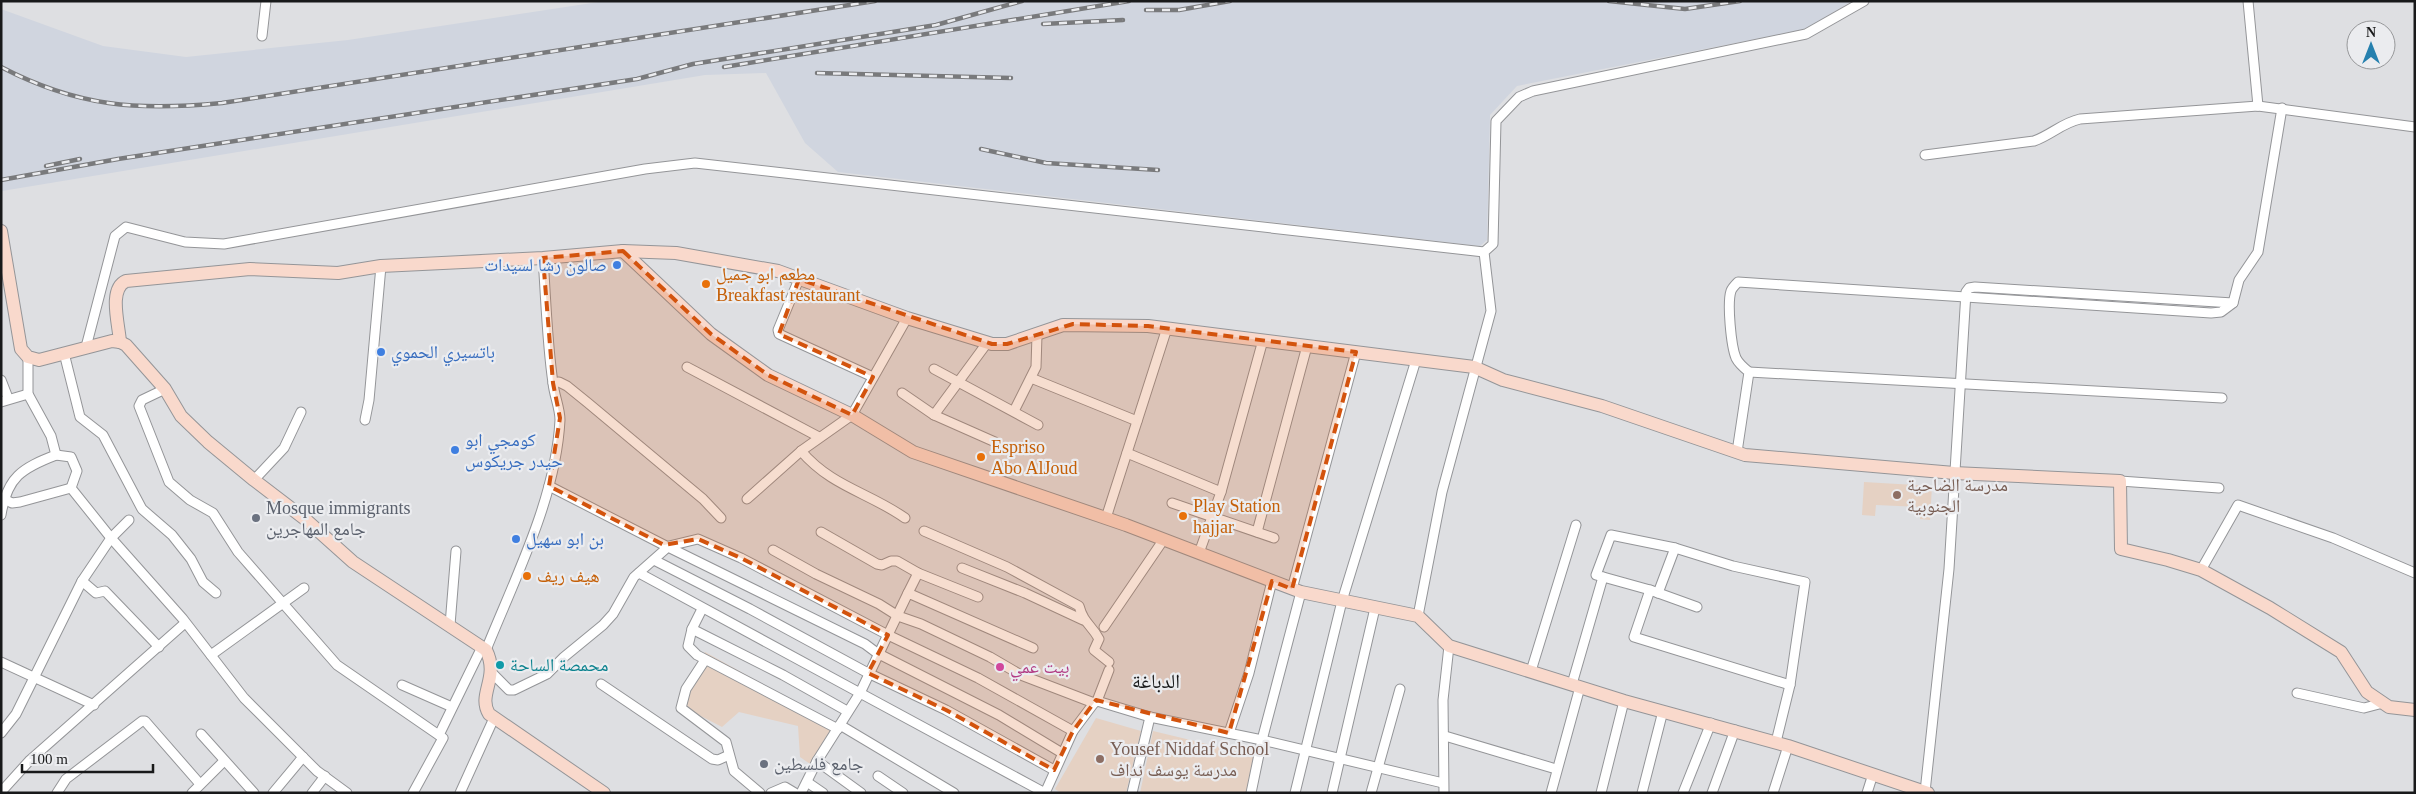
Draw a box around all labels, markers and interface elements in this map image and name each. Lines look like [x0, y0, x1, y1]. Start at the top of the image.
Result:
north arrow [2346, 20, 2396, 70]
text: N [2366, 25, 2376, 40]
place label: صالون رشا لسيدات [484, 255, 607, 276]
marker: صالون رشا لسيدات [611, 259, 623, 271]
place label: مطعم ابو جميل Breakfast restaurant [716, 264, 860, 305]
marker: مطعم ابو جميل Breakfast restaurant [700, 278, 712, 290]
place label: باتسيري الحموي [391, 342, 495, 367]
marker: باتسيري الحموي [375, 346, 387, 358]
place label: كومجي ابو حيدر جريكوس [465, 430, 563, 472]
place label: Espriso Abo AlJoud [991, 437, 1078, 478]
marker: كومجي ابو حيدر جريكوس [449, 444, 461, 456]
marker: Espriso Abo AlJoud [975, 451, 987, 463]
place label: مدرسة الضاحية الجنوبية [1907, 475, 2008, 517]
marker: مدرسة الضاحية الجنوبية [1891, 489, 1903, 501]
place label: Play Station hajjar [1193, 496, 1281, 537]
place label: Mosque immigrants جامع المهاجرين [266, 498, 411, 541]
marker: Play Station hajjar [1177, 510, 1189, 522]
marker: Mosque immigrants جامع المهاجرين [250, 512, 262, 524]
place label: بن ابو سهيل [526, 529, 604, 550]
marker: بن ابو سهيل [510, 533, 522, 545]
place label: هيف ريف [537, 566, 600, 586]
marker: هيف ريف [521, 570, 533, 582]
place label: محمصة الساحة [510, 655, 608, 675]
place label: بيت عمي [1010, 657, 1070, 682]
marker: محمصة الساحة [494, 659, 506, 671]
marker: بيت عمي [994, 661, 1006, 673]
district label: الدباغة [1132, 670, 1180, 693]
place label: Yousef Niddaf School مدرسة يوسف نداف [1110, 739, 1269, 780]
scale bar [22, 742, 154, 774]
text: 100 m [30, 751, 68, 767]
marker: Yousef Niddaf School مدرسة يوسف نداف [1094, 753, 1106, 765]
place label: جامع فلسطين [774, 754, 864, 776]
marker: جامع فلسطين [758, 758, 770, 770]

